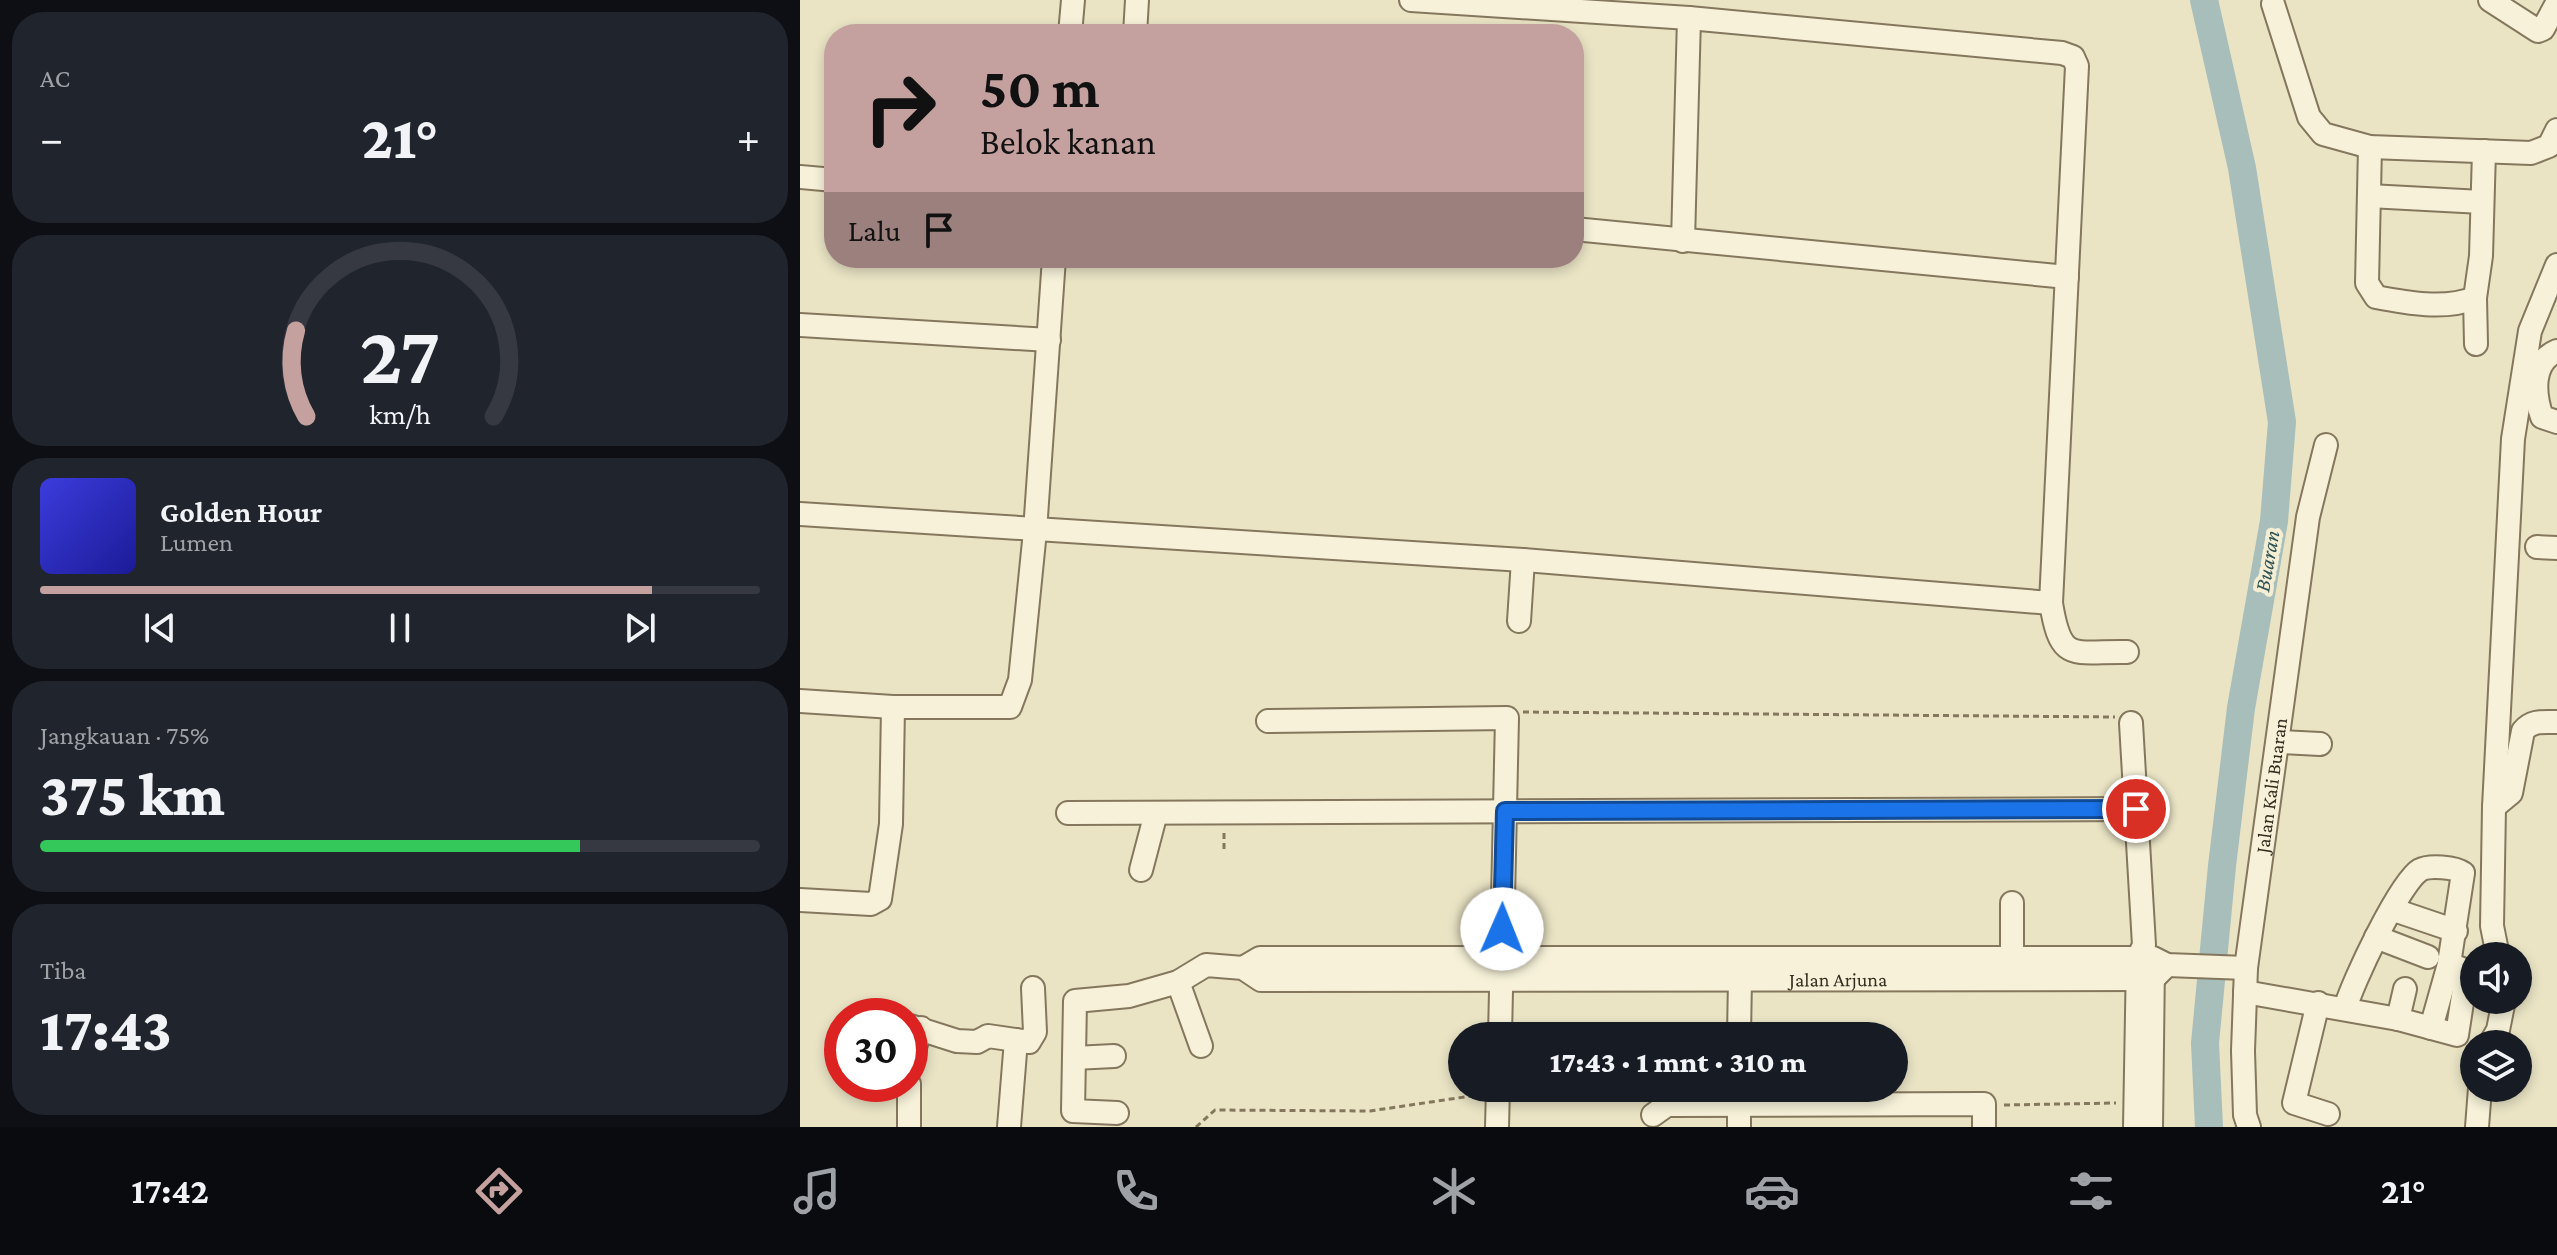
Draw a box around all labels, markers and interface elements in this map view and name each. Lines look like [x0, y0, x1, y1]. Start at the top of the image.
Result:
icon: right [848, 56, 952, 160]
text: 50 m [980, 57, 1100, 119]
text: AC [40, 64, 70, 93]
text: 21° [361, 104, 439, 171]
text: − [40, 114, 63, 162]
text: + [737, 114, 760, 162]
text: Belok kanan [980, 122, 1156, 162]
icon: arrive [917, 208, 961, 252]
text: Lalu [848, 214, 901, 247]
text: 27 [360, 307, 440, 400]
text: km/h [369, 398, 431, 430]
text: Golden Hour [160, 495, 322, 528]
text: Lumen [160, 528, 233, 557]
water label: Buaran [2249, 528, 2285, 594]
icon: previous [138, 606, 182, 650]
icon: pause [378, 606, 422, 650]
icon: next [618, 606, 662, 650]
street label: Jalan Kali Buaran [2251, 716, 2291, 857]
text: Jangkauan · 75% [40, 721, 209, 750]
text: 375 km [40, 761, 225, 828]
pin [2102, 775, 2170, 843]
icon: arrive [2114, 787, 2158, 831]
position arrow [1460, 887, 1544, 971]
map controls [2460, 942, 2532, 1102]
button: sound [2460, 942, 2532, 1014]
text: Tiba [40, 956, 86, 985]
street label: Jalan Arjuna [1787, 968, 1887, 991]
text: 17:43 [40, 996, 172, 1063]
speed limit sign: 30 [824, 998, 928, 1102]
button: layers [2460, 1030, 2532, 1102]
text: 17:43 · 1 mnt · 310 m [1550, 1045, 1806, 1078]
icon: directions [471, 1163, 527, 1219]
icon: music [789, 1163, 845, 1219]
icon: phone [1108, 1163, 1164, 1219]
icon: climate [1426, 1163, 1482, 1219]
icon: car [1744, 1163, 1800, 1219]
icon: filters [2063, 1163, 2119, 1219]
text: 17:42 [131, 1171, 209, 1211]
text: 21° [2381, 1171, 2426, 1211]

